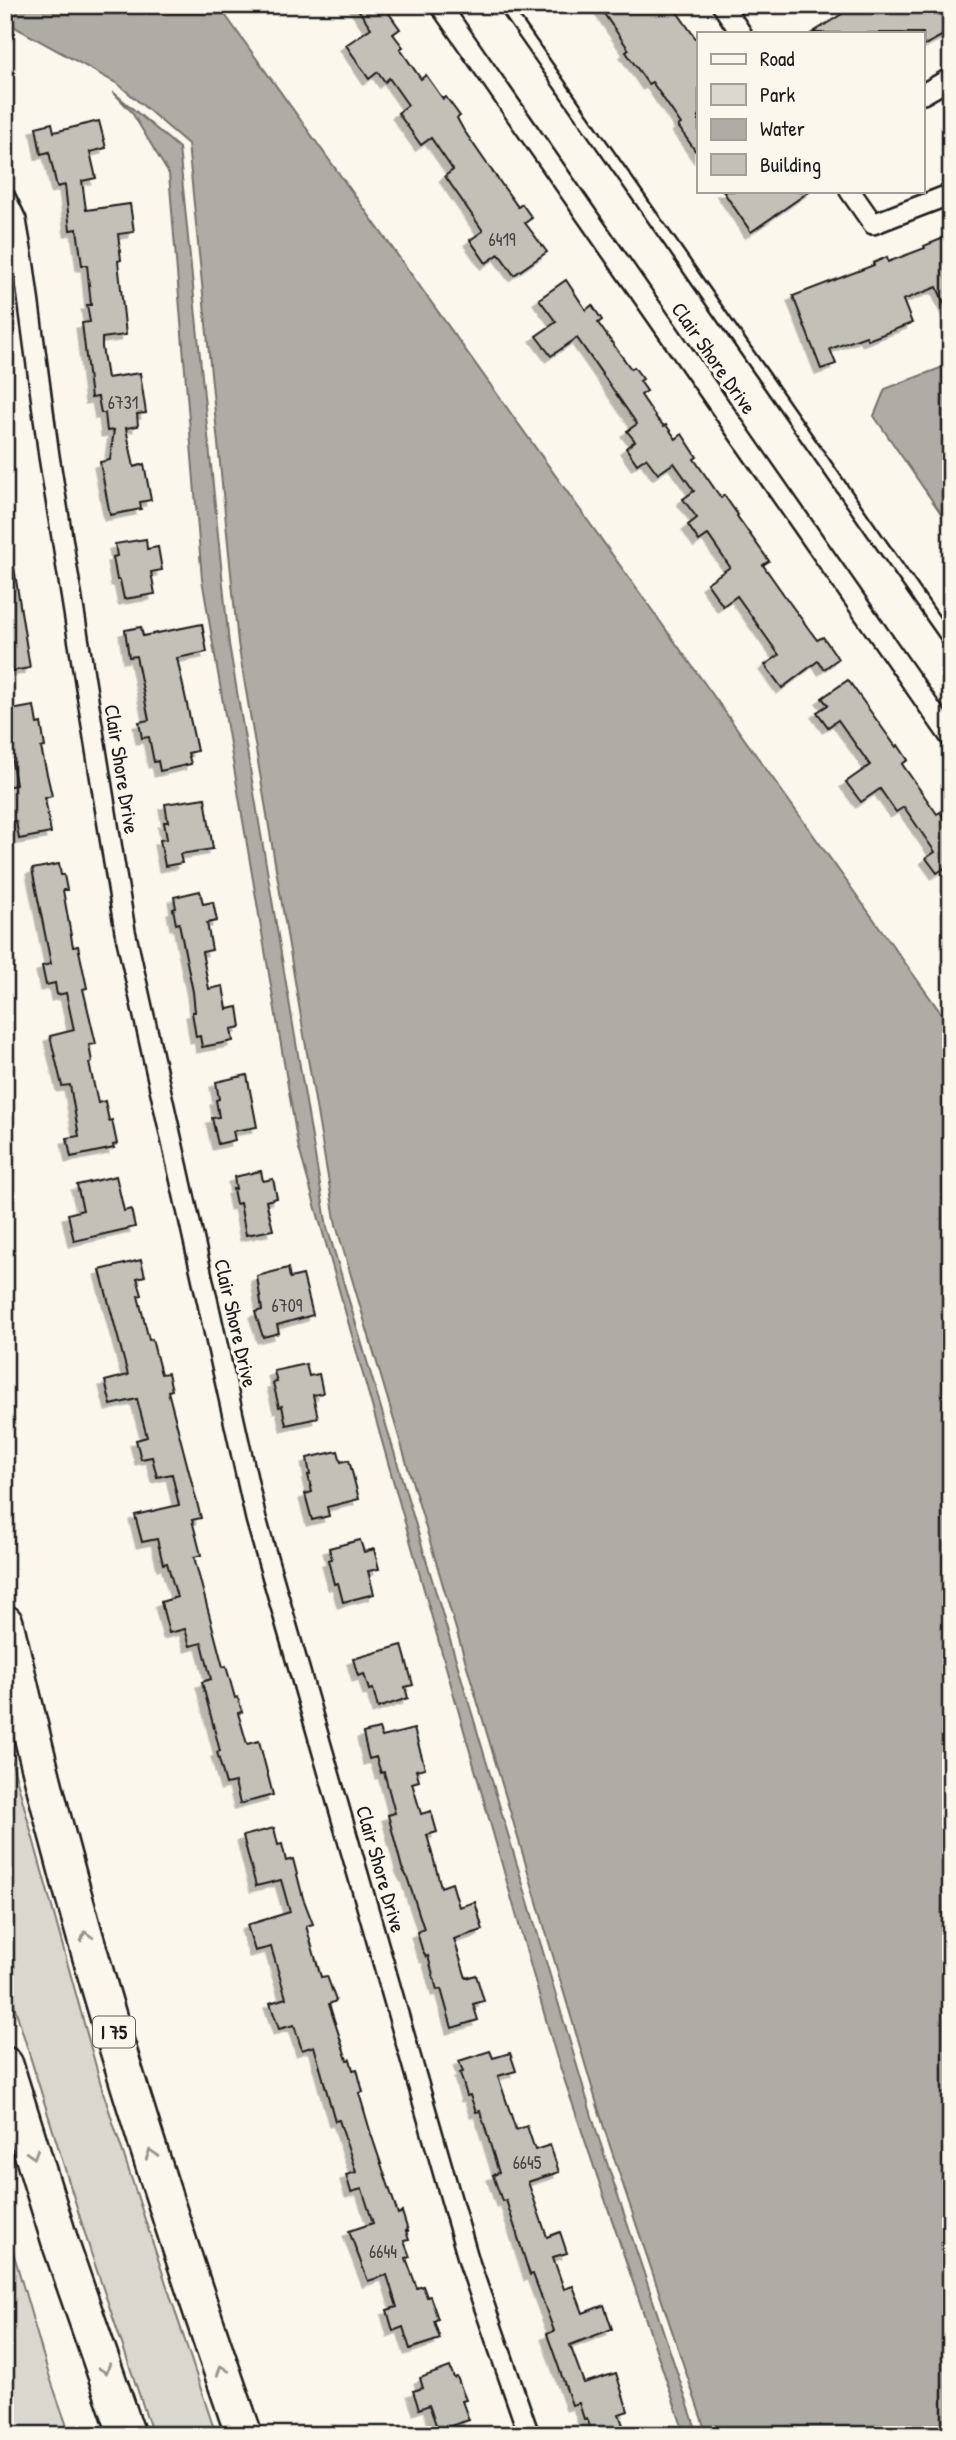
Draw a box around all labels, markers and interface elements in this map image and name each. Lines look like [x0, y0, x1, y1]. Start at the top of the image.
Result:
legend [697, 32, 925, 192]
text: Road [760, 44, 794, 73]
text: Park [760, 80, 795, 109]
text: Water [760, 114, 805, 143]
text: Building [760, 150, 821, 179]
house number: 6419 [488, 227, 516, 252]
street label: Clair Shore Drive [665, 296, 763, 420]
house number: 6731 [108, 390, 138, 415]
street label: Clair Shore Drive [97, 702, 147, 836]
street label: Clair Shore Drive [207, 1256, 265, 1390]
house number: 6709 [272, 1293, 303, 1318]
street label: Clair Shore Drive [349, 1802, 413, 1936]
one-way arrow [80, 1930, 95, 1942]
road number: I 75 [93, 2016, 135, 2048]
one-way arrow [25, 2147, 39, 2159]
one-way arrow [145, 2148, 160, 2160]
house number: 6645 [513, 2150, 542, 2175]
house number: 6644 [369, 2239, 397, 2264]
one-way arrow [97, 2363, 111, 2375]
one-way arrow [216, 2365, 230, 2377]

